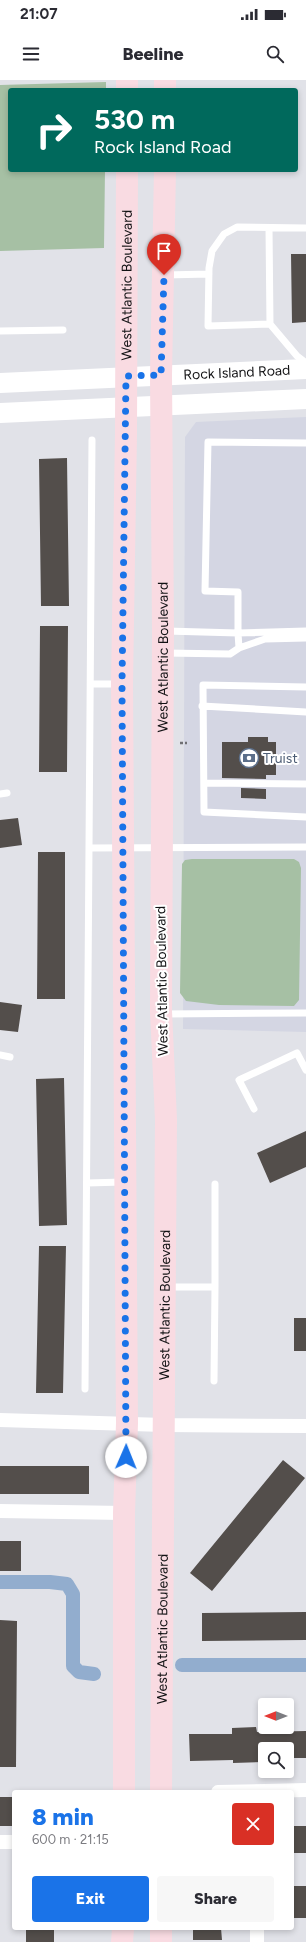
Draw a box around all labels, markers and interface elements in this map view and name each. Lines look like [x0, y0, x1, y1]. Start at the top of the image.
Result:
text: 21:07 [20, 5, 58, 23]
icon: menu [20, 43, 42, 65]
text: Beeline [122, 43, 184, 65]
icon: search [264, 43, 286, 65]
text: 530 m [94, 102, 175, 136]
icon: right [28, 104, 80, 156]
text: Rock Island Road [94, 136, 232, 158]
street label: West Atlantic Boulevard [118, 210, 135, 360]
pin [147, 234, 181, 275]
icon: arrive [153, 240, 175, 262]
street label: Rock Island Road [183, 361, 291, 383]
street label: West Atlantic Boulevard [154, 582, 172, 732]
bank icon: Truist [238, 747, 260, 769]
place label: Truist [263, 750, 298, 767]
street label: West Atlantic Boulevard [152, 906, 172, 1056]
street label: West Atlantic Boulevard [156, 1230, 174, 1380]
position arrow [105, 1436, 147, 1478]
street label: West Atlantic Boulevard [153, 1554, 171, 1704]
north arrow [258, 1698, 294, 1734]
map controls [258, 1698, 294, 1778]
button: search [258, 1742, 294, 1778]
text: 8 min [32, 1802, 94, 1831]
button: close [232, 1803, 274, 1845]
text: 600 m · 21:15 [32, 1832, 109, 1847]
button: Exit [32, 1876, 149, 1922]
button: Share [157, 1876, 274, 1922]

